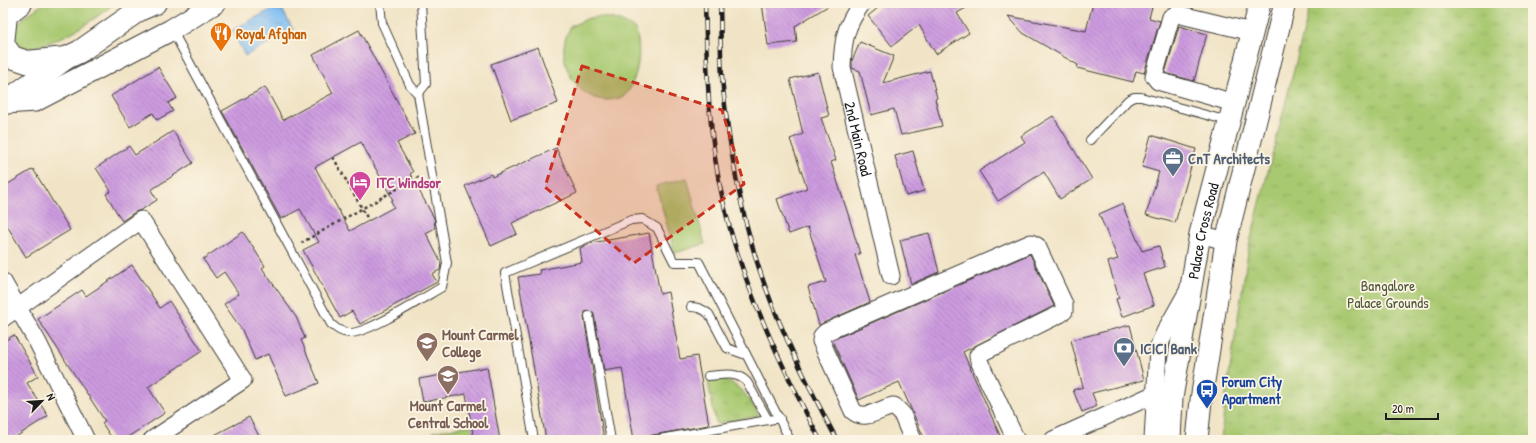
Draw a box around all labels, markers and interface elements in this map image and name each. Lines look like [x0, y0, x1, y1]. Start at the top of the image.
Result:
restaurant icon: Royal Afghan [208, 20, 234, 53]
place label: Royal Afghan [236, 23, 307, 45]
street label: 2nd Main Road [840, 99, 878, 178]
office icon: CnT Architects [1160, 145, 1186, 178]
place label: CnT Architects [1188, 148, 1270, 169]
hotel icon: ITC Windsor [347, 169, 373, 202]
place label: ITC Windsor [376, 172, 441, 193]
street label: Palace Cross Road [1182, 180, 1223, 281]
park label: Bangalore Palace Grounds [1347, 275, 1429, 313]
place label: Mount Carmel College [442, 324, 519, 363]
school or university icon: Mount Carmel College [414, 330, 440, 363]
bank icon: ICICI Bank [1111, 335, 1137, 368]
place label: ICICI Bank [1140, 338, 1198, 359]
school or university icon: Mount Carmel Central School [435, 363, 461, 396]
place label: Forum City Apartment [1221, 371, 1283, 410]
bus stop icon: Forum City Apartment [1194, 377, 1220, 410]
north arrow [22, 381, 62, 421]
text: N [43, 391, 59, 403]
place label: Mount Carmel Central School [408, 395, 489, 433]
scale bar [1386, 395, 1438, 421]
text: 20 m [1392, 400, 1414, 417]

